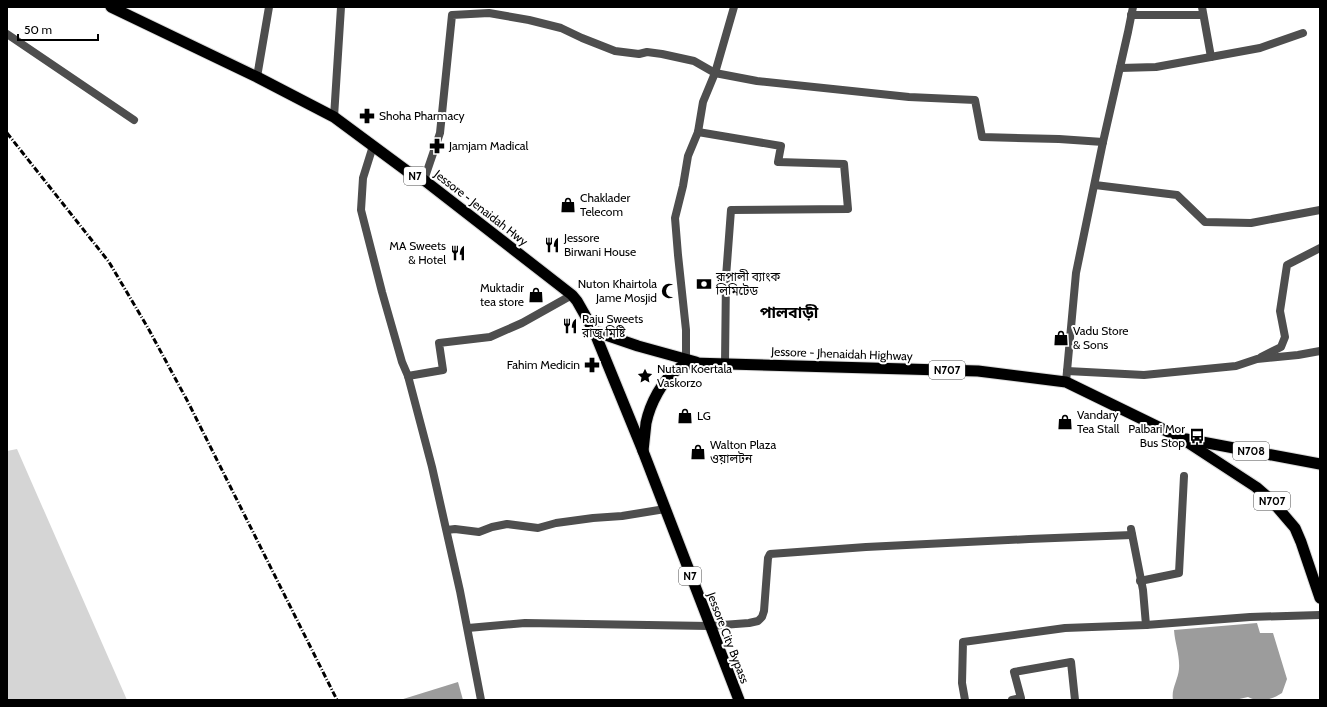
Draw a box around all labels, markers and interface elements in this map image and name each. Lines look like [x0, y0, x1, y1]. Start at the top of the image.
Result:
scale bar [18, 16, 98, 42]
text: 50 m [24, 22, 52, 37]
pharmacy icon: Shoha Pharmacy [358, 107, 376, 125]
place label: Shoha Pharmacy [379, 108, 465, 123]
pharmacy icon: Jamjam Madical [428, 137, 446, 155]
place label: Jamjam Madical [448, 138, 529, 153]
street label: Jessore - Jenaidah Hwy [431, 166, 531, 249]
road number: N7 [404, 167, 426, 185]
place label: Chaklader Telecom [580, 190, 630, 219]
shop icon: Chaklader Telecom [559, 196, 577, 214]
place label: Jessore Birwani House [563, 230, 636, 259]
restaurant icon: Jessore Birwani House [543, 236, 561, 254]
place label: MA Sweets & Hotel [389, 238, 446, 267]
restaurant icon: MA Sweets & Hotel [449, 244, 467, 262]
place label: রূপালী ব্যাংক লিমিটেড [715, 269, 780, 298]
bank icon: রূপালী ব্যাংক লিমিটেড [695, 275, 713, 293]
place label: Nuton Khairtola Jame Mosjid [578, 276, 657, 305]
place label: Muktadir tea store [480, 280, 524, 309]
mosque icon: Nuton Khairtola Jame Mosjid [660, 282, 678, 300]
shop icon: Muktadir tea store [527, 286, 545, 304]
district label: পালবাড়ী [760, 303, 819, 322]
place label: Raju Sweets রাজু মিষ্টি [581, 311, 643, 340]
restaurant icon: Raju Sweets রাজু মিষ্টি [561, 317, 579, 335]
place label: Vadu Store & Sons [1073, 323, 1128, 352]
shop icon: Vadu Store & Sons [1052, 329, 1070, 347]
street label: Jessore - Jhenaidah Highway [770, 343, 913, 363]
pharmacy icon: Fahim Medicin [583, 356, 601, 374]
place label: Fahim Medicin [507, 357, 580, 372]
place label: Nutan Koertala Vaskorzo [657, 361, 732, 390]
road number: N707 [929, 361, 965, 379]
place icon: Nutan Koertala Vaskorzo [636, 367, 654, 385]
shop icon: LG [676, 407, 694, 425]
place label: Vandary Tea Stall [1077, 407, 1120, 436]
place label: LG [697, 408, 711, 423]
shop icon: Vandary Tea Stall [1056, 413, 1074, 431]
place label: Palbari Mor Bus Stop [1128, 421, 1185, 450]
bus stop icon: Palbari Mor Bus Stop [1188, 427, 1206, 445]
place label: Walton Plaza ওয়ালটন [710, 437, 776, 466]
road number: N708 [1233, 442, 1269, 460]
shop icon: Walton Plaza ওয়ালটন [689, 443, 707, 461]
road number: N707 [1254, 492, 1290, 510]
road number: N7 [679, 567, 701, 585]
street label: Jessore City Bypass [704, 589, 753, 686]

